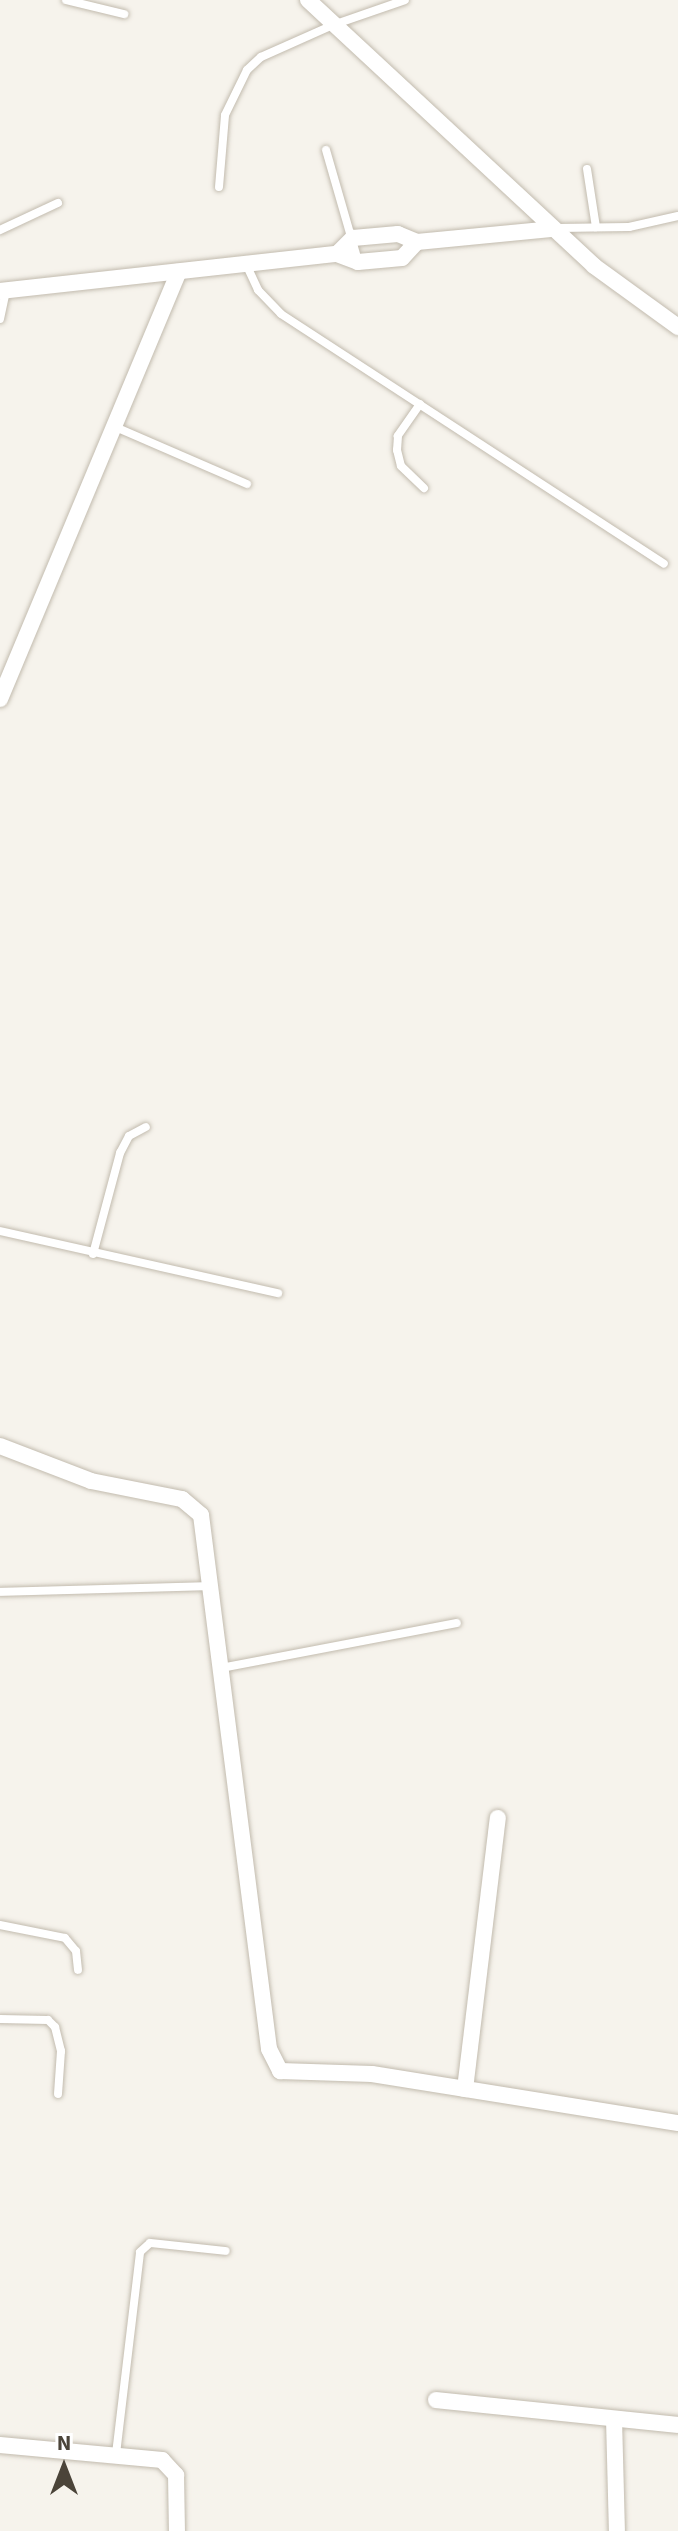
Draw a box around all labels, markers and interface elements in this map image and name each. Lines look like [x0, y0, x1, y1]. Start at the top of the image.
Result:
north arrow [24, 2427, 104, 2507]
text: N [57, 2427, 71, 2459]

